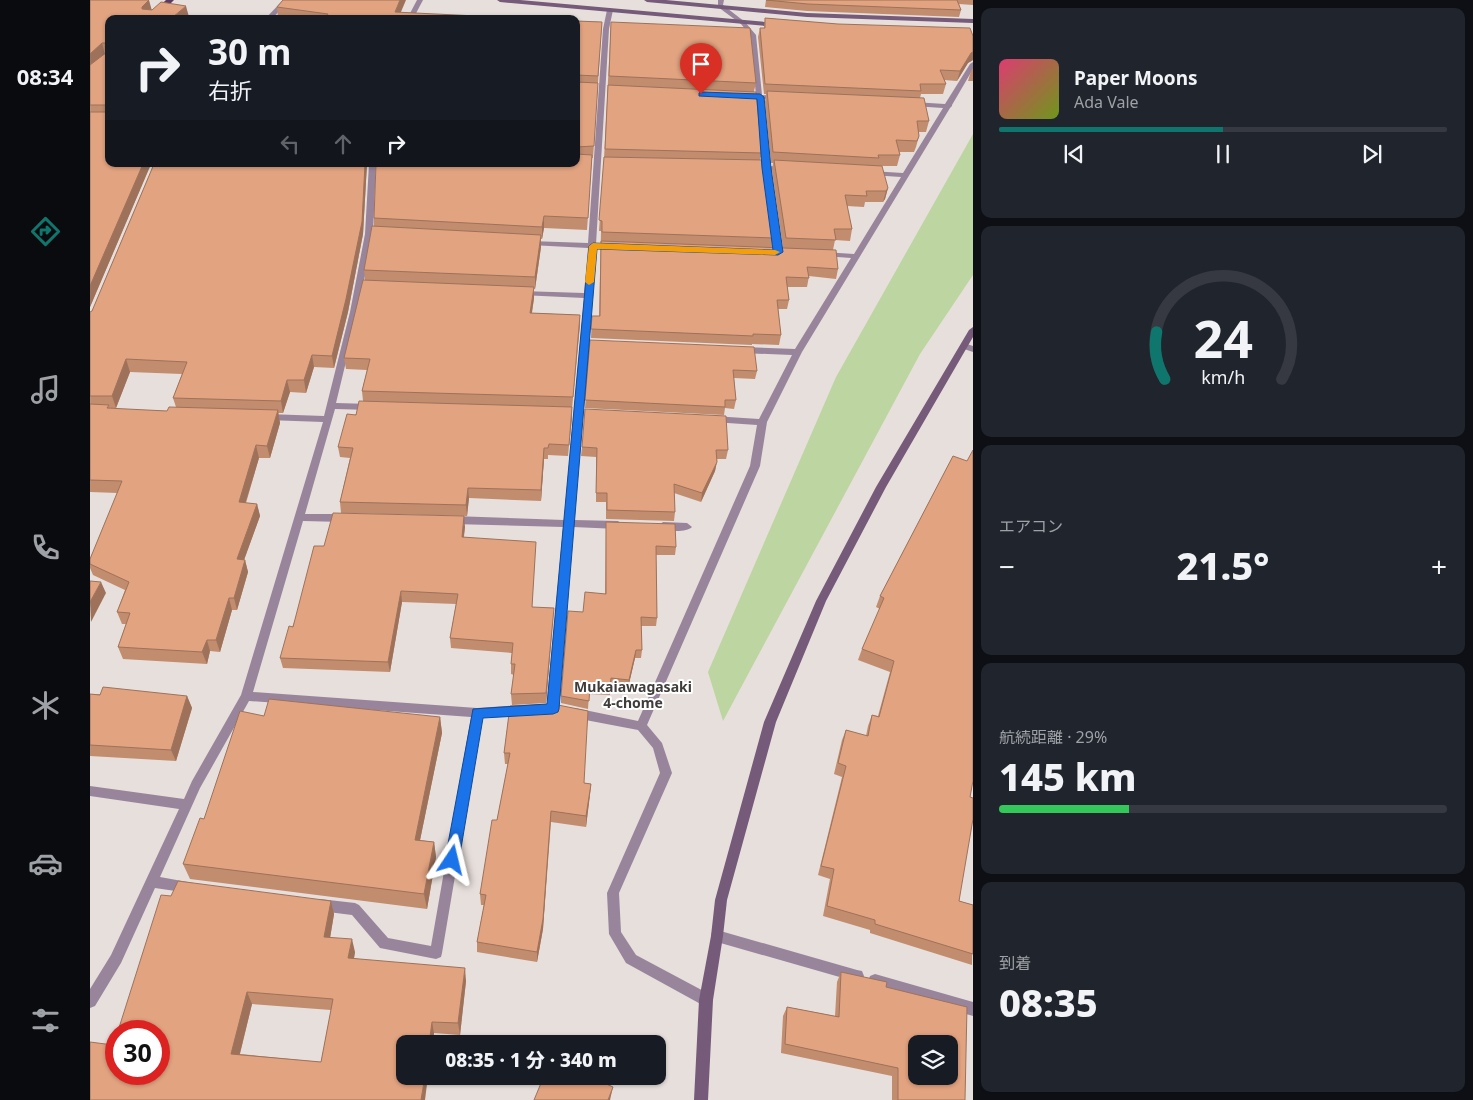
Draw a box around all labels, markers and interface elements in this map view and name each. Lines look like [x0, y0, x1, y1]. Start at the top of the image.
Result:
text: 30 m [208, 28, 291, 75]
icon: right [125, 35, 190, 100]
pin [680, 43, 722, 94]
icon: arrive [687, 50, 715, 78]
text: 08:34 [17, 61, 73, 91]
text: Paper Moons [1074, 65, 1198, 91]
text: 右折 [208, 75, 252, 105]
text: Ada Vale [1074, 91, 1139, 113]
icon: left [276, 130, 304, 158]
icon: ahead [329, 130, 357, 158]
icon: right [382, 130, 410, 158]
icon: previous [1060, 140, 1088, 168]
icon: pause [1209, 140, 1237, 168]
icon: next [1358, 140, 1386, 168]
icon: directions [28, 214, 63, 249]
text: 24 [1193, 302, 1253, 373]
text: km/h [1201, 365, 1245, 389]
icon: music [28, 372, 63, 407]
text: エアコン [999, 515, 1063, 537]
icon: phone [28, 530, 63, 565]
text: 21.5° [1177, 539, 1269, 591]
text: − [999, 547, 1015, 585]
text: + [1431, 547, 1447, 585]
district label: Mukaiawagasaki 4-chome [574, 677, 692, 712]
icon: climate [28, 688, 63, 723]
text: 航続距離 · 29% [999, 726, 1107, 748]
text: 145 km [999, 750, 1137, 802]
position arrow [425, 833, 477, 885]
icon: car [28, 846, 63, 881]
text: 到着 [999, 952, 1031, 974]
text: 08:35 [999, 976, 1098, 1028]
icon: filters [28, 1003, 63, 1038]
speed limit sign: 30 [105, 1020, 170, 1085]
map controls [908, 1035, 958, 1085]
button: layers [908, 1035, 958, 1085]
text: 08:35 · 1 分 · 340 m [445, 1047, 617, 1073]

